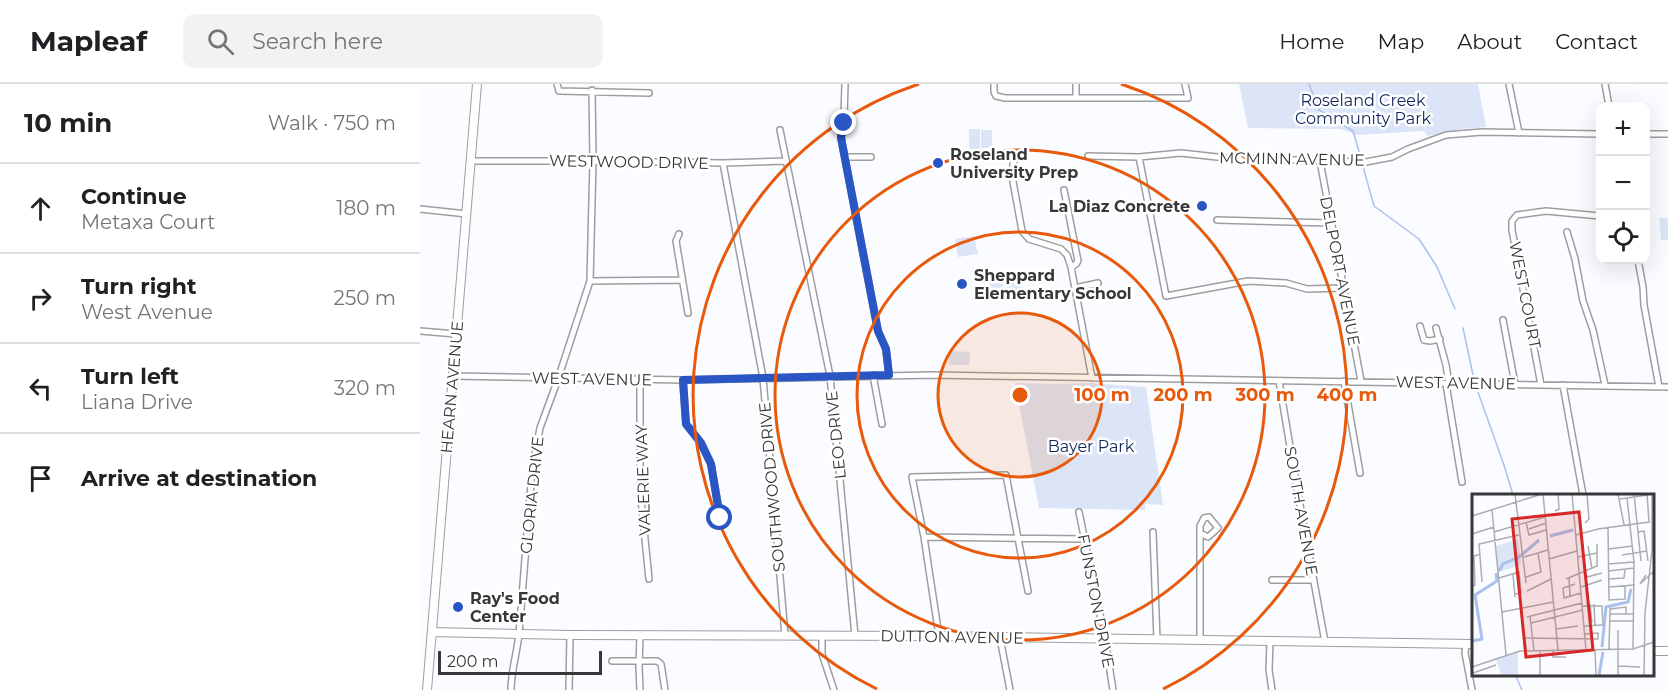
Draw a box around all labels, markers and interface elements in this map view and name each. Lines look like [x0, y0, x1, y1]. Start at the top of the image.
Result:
search box [183, 14, 603, 68]
text: Mapleaf [30, 24, 147, 58]
icon: search [204, 25, 237, 58]
text: Search here [252, 28, 383, 55]
text: Home [1279, 29, 1344, 54]
text: Map [1377, 29, 1424, 54]
text: About [1457, 29, 1522, 54]
text: Contact [1555, 29, 1638, 54]
park label: Roseland Creek Community Park [1295, 91, 1431, 128]
map controls [1596, 102, 1650, 264]
button: + [1596, 102, 1650, 156]
text: 10 min [24, 107, 112, 139]
route end [830, 109, 856, 135]
text: Walk · 750 m [268, 111, 396, 135]
place label: Roseland University Prep [950, 145, 1078, 182]
street label: MCMINN AVENUE [1219, 148, 1365, 170]
street label: WESTWOOD DRIVE [549, 151, 709, 173]
marker: Roseland University Prep [931, 156, 945, 170]
button: − [1596, 156, 1650, 210]
text: Continue [81, 183, 187, 210]
icon: ahead [24, 192, 57, 225]
street label: DELPORT AVENUE [1316, 195, 1364, 347]
text: 180 m [336, 196, 396, 220]
place label: La Diaz Concrete [1049, 197, 1190, 216]
marker: La Diaz Concrete [1195, 199, 1209, 213]
text: Metaxa Court [81, 210, 215, 234]
button: locate [1596, 210, 1650, 264]
street label: WEST COURT [1505, 240, 1545, 351]
place label: Sheppard Elementary School [974, 266, 1132, 303]
text: Turn right [81, 273, 196, 300]
marker: Sheppard Elementary School [955, 277, 969, 291]
icon: right [24, 282, 57, 315]
text: 250 m [334, 286, 396, 310]
text: West Avenue [81, 300, 213, 324]
street label: HEARN AVENUE [437, 320, 467, 454]
text: Turn left [81, 363, 179, 390]
street label: WEST AVENUE [532, 368, 652, 390]
icon: left [24, 372, 57, 405]
street label: WEST AVENUE [1396, 372, 1516, 394]
text: 320 m [334, 376, 396, 400]
text: 100 m [1074, 384, 1130, 406]
text: 200 m [1153, 384, 1213, 406]
text: 300 m [1234, 384, 1295, 406]
text: 400 m [1317, 384, 1377, 406]
centre of rings [1010, 385, 1030, 405]
text: Liana Drive [81, 390, 193, 414]
street label: LEO DRIVE [822, 390, 850, 480]
street label: SOUTHWOOD DRIVE [755, 401, 789, 573]
street label: VALERIE WAY [632, 423, 654, 536]
street label: GLORIA DRIVE [516, 435, 548, 555]
park label: Bayer Park [1048, 437, 1135, 456]
street label: SOUTH AVENUE [1280, 445, 1322, 577]
icon: arrive [24, 462, 57, 495]
text: Arrive at destination [81, 465, 317, 492]
inset map [1472, 494, 1653, 675]
route start [706, 504, 732, 530]
street label: FUNSTON DRIVE [1074, 532, 1118, 670]
place label: Ray's Food Center [470, 589, 560, 626]
marker: Ray's Food Center [451, 600, 465, 614]
street label: DUTTON AVENUE [880, 626, 1024, 648]
scale bar [438, 648, 602, 676]
text: 200 m [447, 652, 498, 671]

